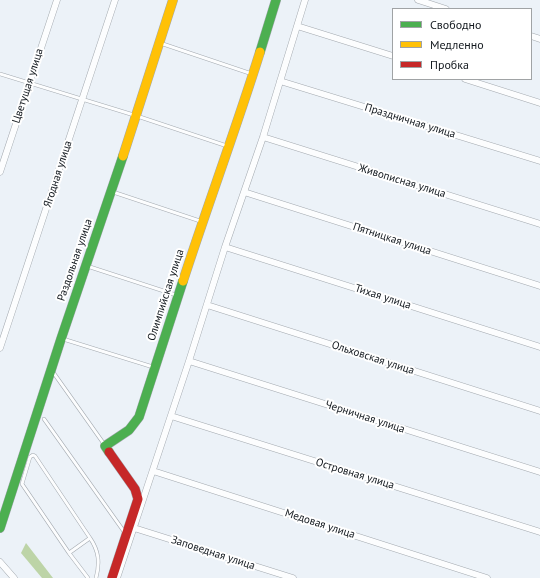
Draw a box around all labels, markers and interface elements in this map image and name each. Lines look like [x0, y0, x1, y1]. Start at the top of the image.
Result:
legend [392, 8, 532, 80]
text: Свободно [430, 17, 481, 32]
text: Медленно [430, 37, 484, 52]
street label: Цветущая улица [10, 47, 46, 125]
text: Пробка [430, 57, 469, 72]
street label: Праздничная улица [363, 101, 457, 141]
street label: Ягодная улица [41, 139, 75, 209]
street label: Живописная улица [357, 161, 447, 201]
street label: Раздольная улица [55, 217, 95, 303]
street label: Пятницкая улица [351, 220, 433, 258]
street label: Олимпийская улица [145, 248, 187, 342]
street label: Тихая улица [353, 282, 413, 312]
street label: Ольховская улица [330, 338, 416, 378]
street label: Черничная улица [323, 398, 407, 436]
street label: Островная улица [314, 456, 396, 492]
street label: Медовая улица [283, 506, 357, 542]
street label: Заповедная улица [169, 533, 257, 573]

